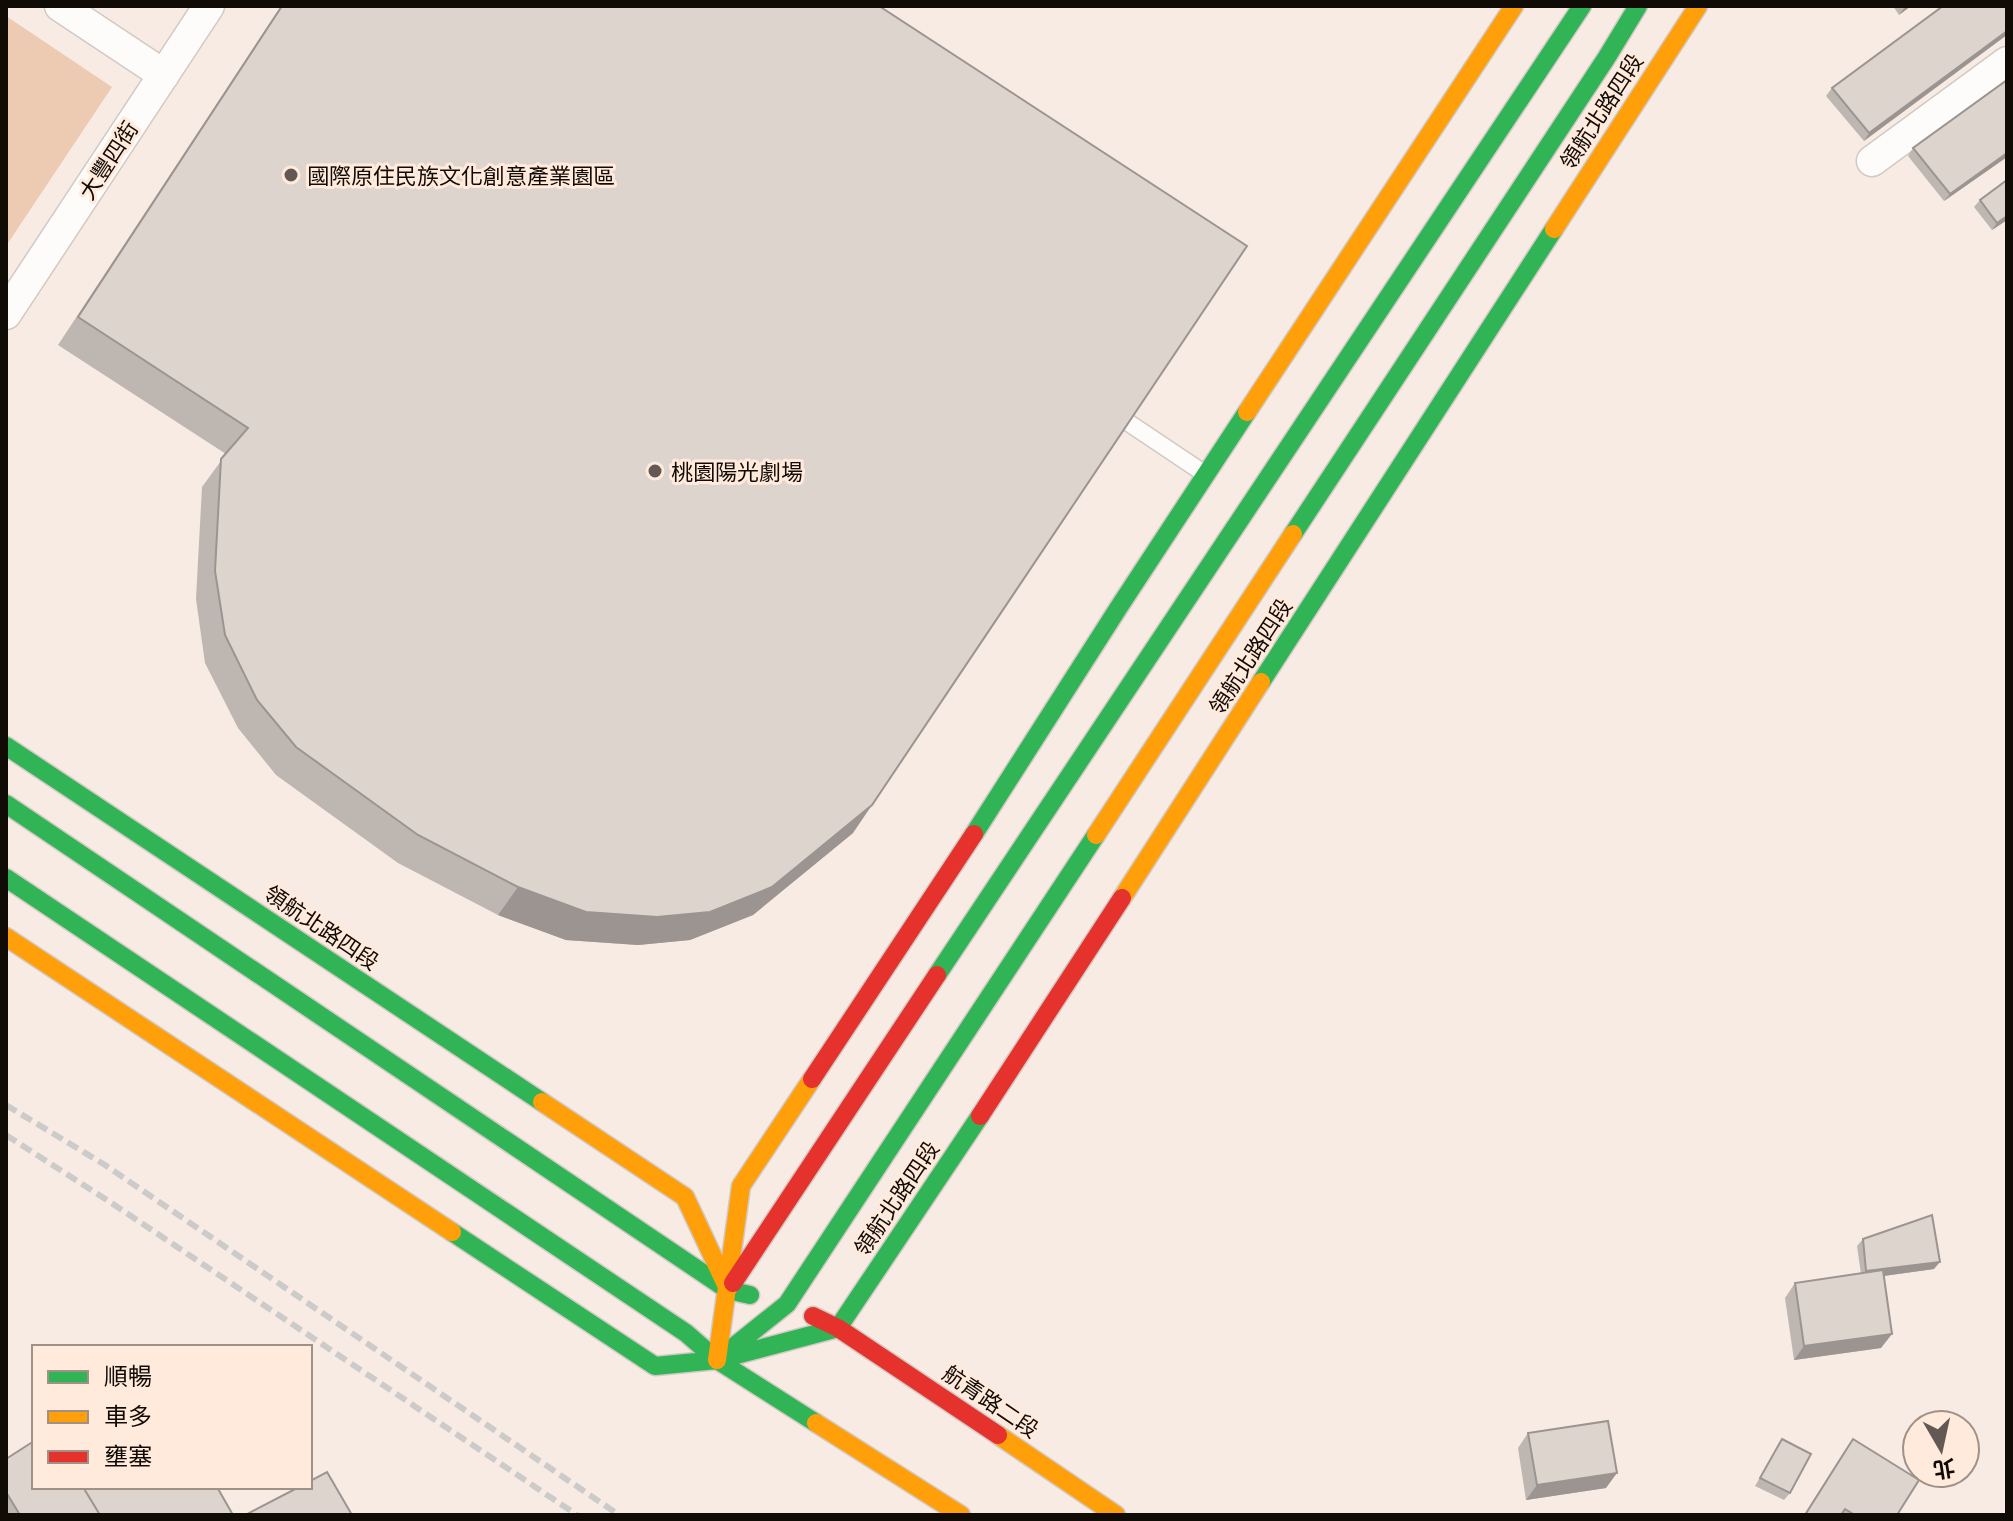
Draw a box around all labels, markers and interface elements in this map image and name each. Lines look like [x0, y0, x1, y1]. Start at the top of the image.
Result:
street label: 領航北路四段 [1555, 49, 1647, 173]
street label: 大豐四街 [74, 116, 142, 204]
place label: 國際原住民族文化創意產業園區 [307, 163, 615, 188]
marker: 國際原住民族文化創意產業園區 [282, 166, 300, 184]
place label: 桃園陽光劇場 [671, 459, 803, 484]
marker: 桃園陽光劇場 [646, 462, 664, 480]
street label: 領航北路四段 [1204, 594, 1296, 718]
street label: 領航北路四段 [260, 880, 384, 974]
street label: 領航北路四段 [849, 1136, 943, 1260]
legend [32, 1345, 312, 1489]
street label: 航青路二段 [938, 1360, 1044, 1442]
text: 順暢 [104, 1363, 152, 1390]
text: 車多 [104, 1403, 152, 1430]
north arrow [1901, 1409, 1981, 1489]
text: 壅塞 [104, 1443, 152, 1470]
text: 北 [1931, 1455, 1957, 1483]

